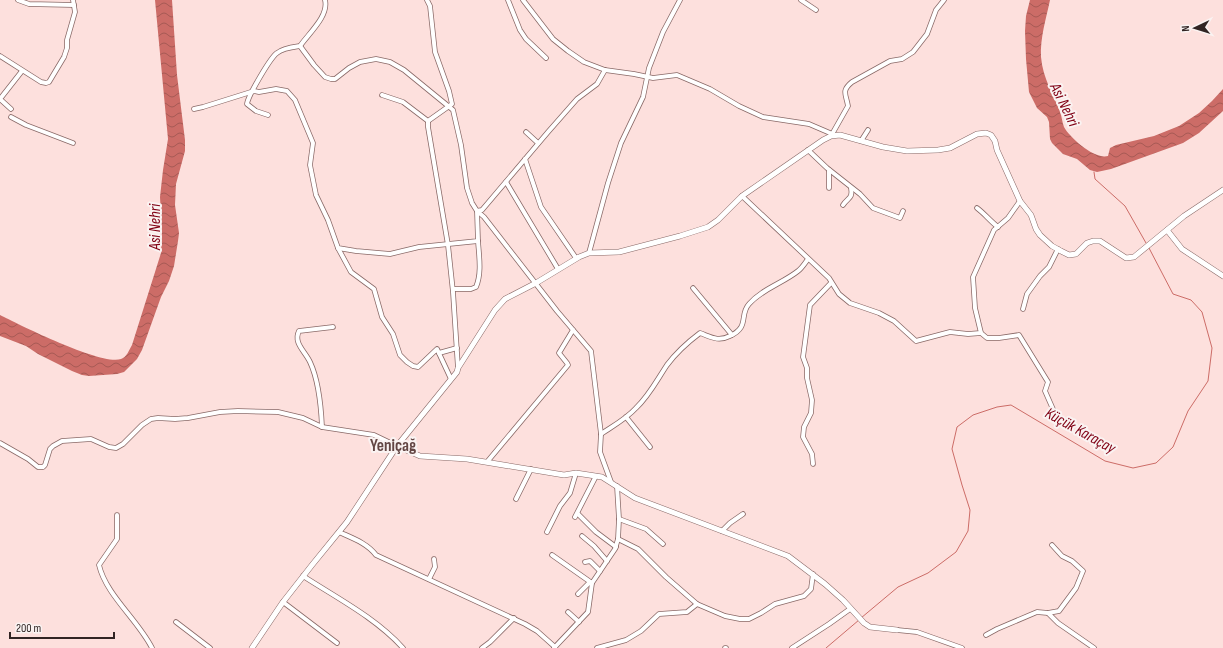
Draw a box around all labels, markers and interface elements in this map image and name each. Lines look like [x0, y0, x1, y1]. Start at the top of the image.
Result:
north arrow [1175, 8, 1215, 48]
text: N [1179, 25, 1192, 32]
water label: Asi Nehri [1045, 79, 1083, 131]
water label: Asi Nehri [146, 203, 165, 251]
water label: Küçük Karaçay [1041, 404, 1119, 459]
district label: Yeniçağ [370, 436, 416, 456]
scale bar [10, 614, 114, 640]
text: 200 m [16, 621, 42, 636]

